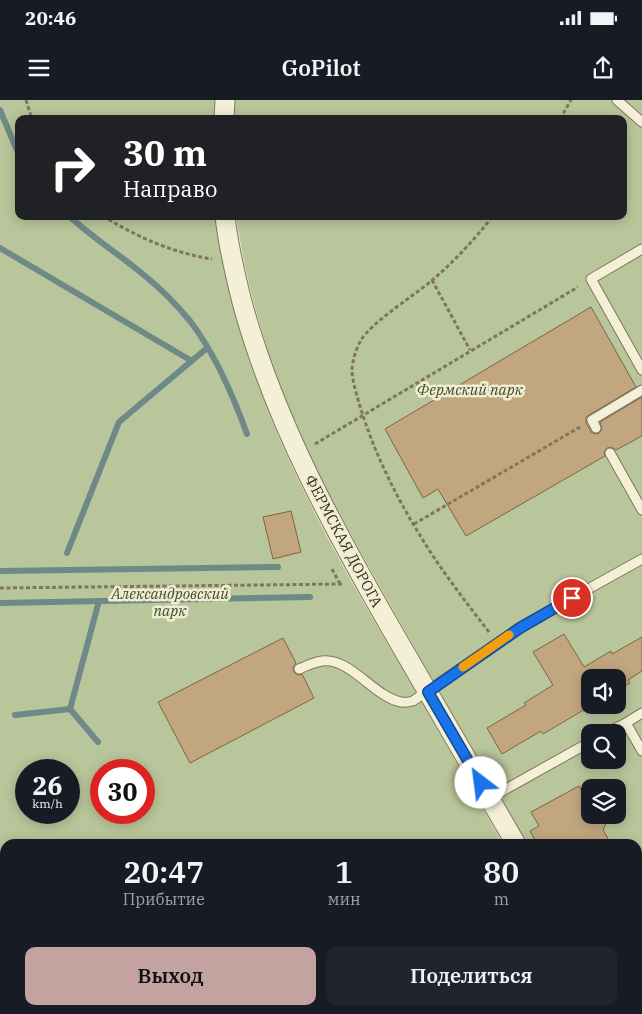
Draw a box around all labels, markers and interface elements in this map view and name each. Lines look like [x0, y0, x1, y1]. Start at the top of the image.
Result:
text: 20:46 [25, 6, 76, 30]
text: GoPilot [282, 53, 360, 82]
icon: menu [25, 54, 53, 82]
icon: share [589, 54, 617, 82]
text: 30 m [123, 130, 207, 176]
icon: right [40, 135, 105, 200]
text: Направо [123, 174, 217, 203]
park label: Фермский парк [417, 380, 524, 399]
street label: ФЕРМСКАЯ ДОРОГА [301, 472, 387, 611]
pin [551, 577, 593, 619]
park label: Александровский парк [110, 584, 229, 620]
icon: arrive [558, 584, 586, 612]
map controls [581, 669, 626, 824]
button: sound [581, 669, 626, 714]
button: search [581, 724, 626, 769]
position arrow [454, 756, 506, 808]
speed limit sign: 30 [90, 759, 155, 824]
text: 26 [32, 769, 63, 802]
button: layers [581, 779, 626, 824]
text: km/h [32, 796, 63, 811]
text: 20:47 [123, 852, 204, 891]
text: 1 [335, 852, 353, 891]
text: 80 [483, 852, 519, 891]
text: Прибытие [123, 889, 205, 909]
text: мин [327, 889, 361, 909]
text: m [494, 889, 509, 909]
button: Выход [25, 947, 316, 1005]
button: Поделиться [326, 947, 617, 1005]

